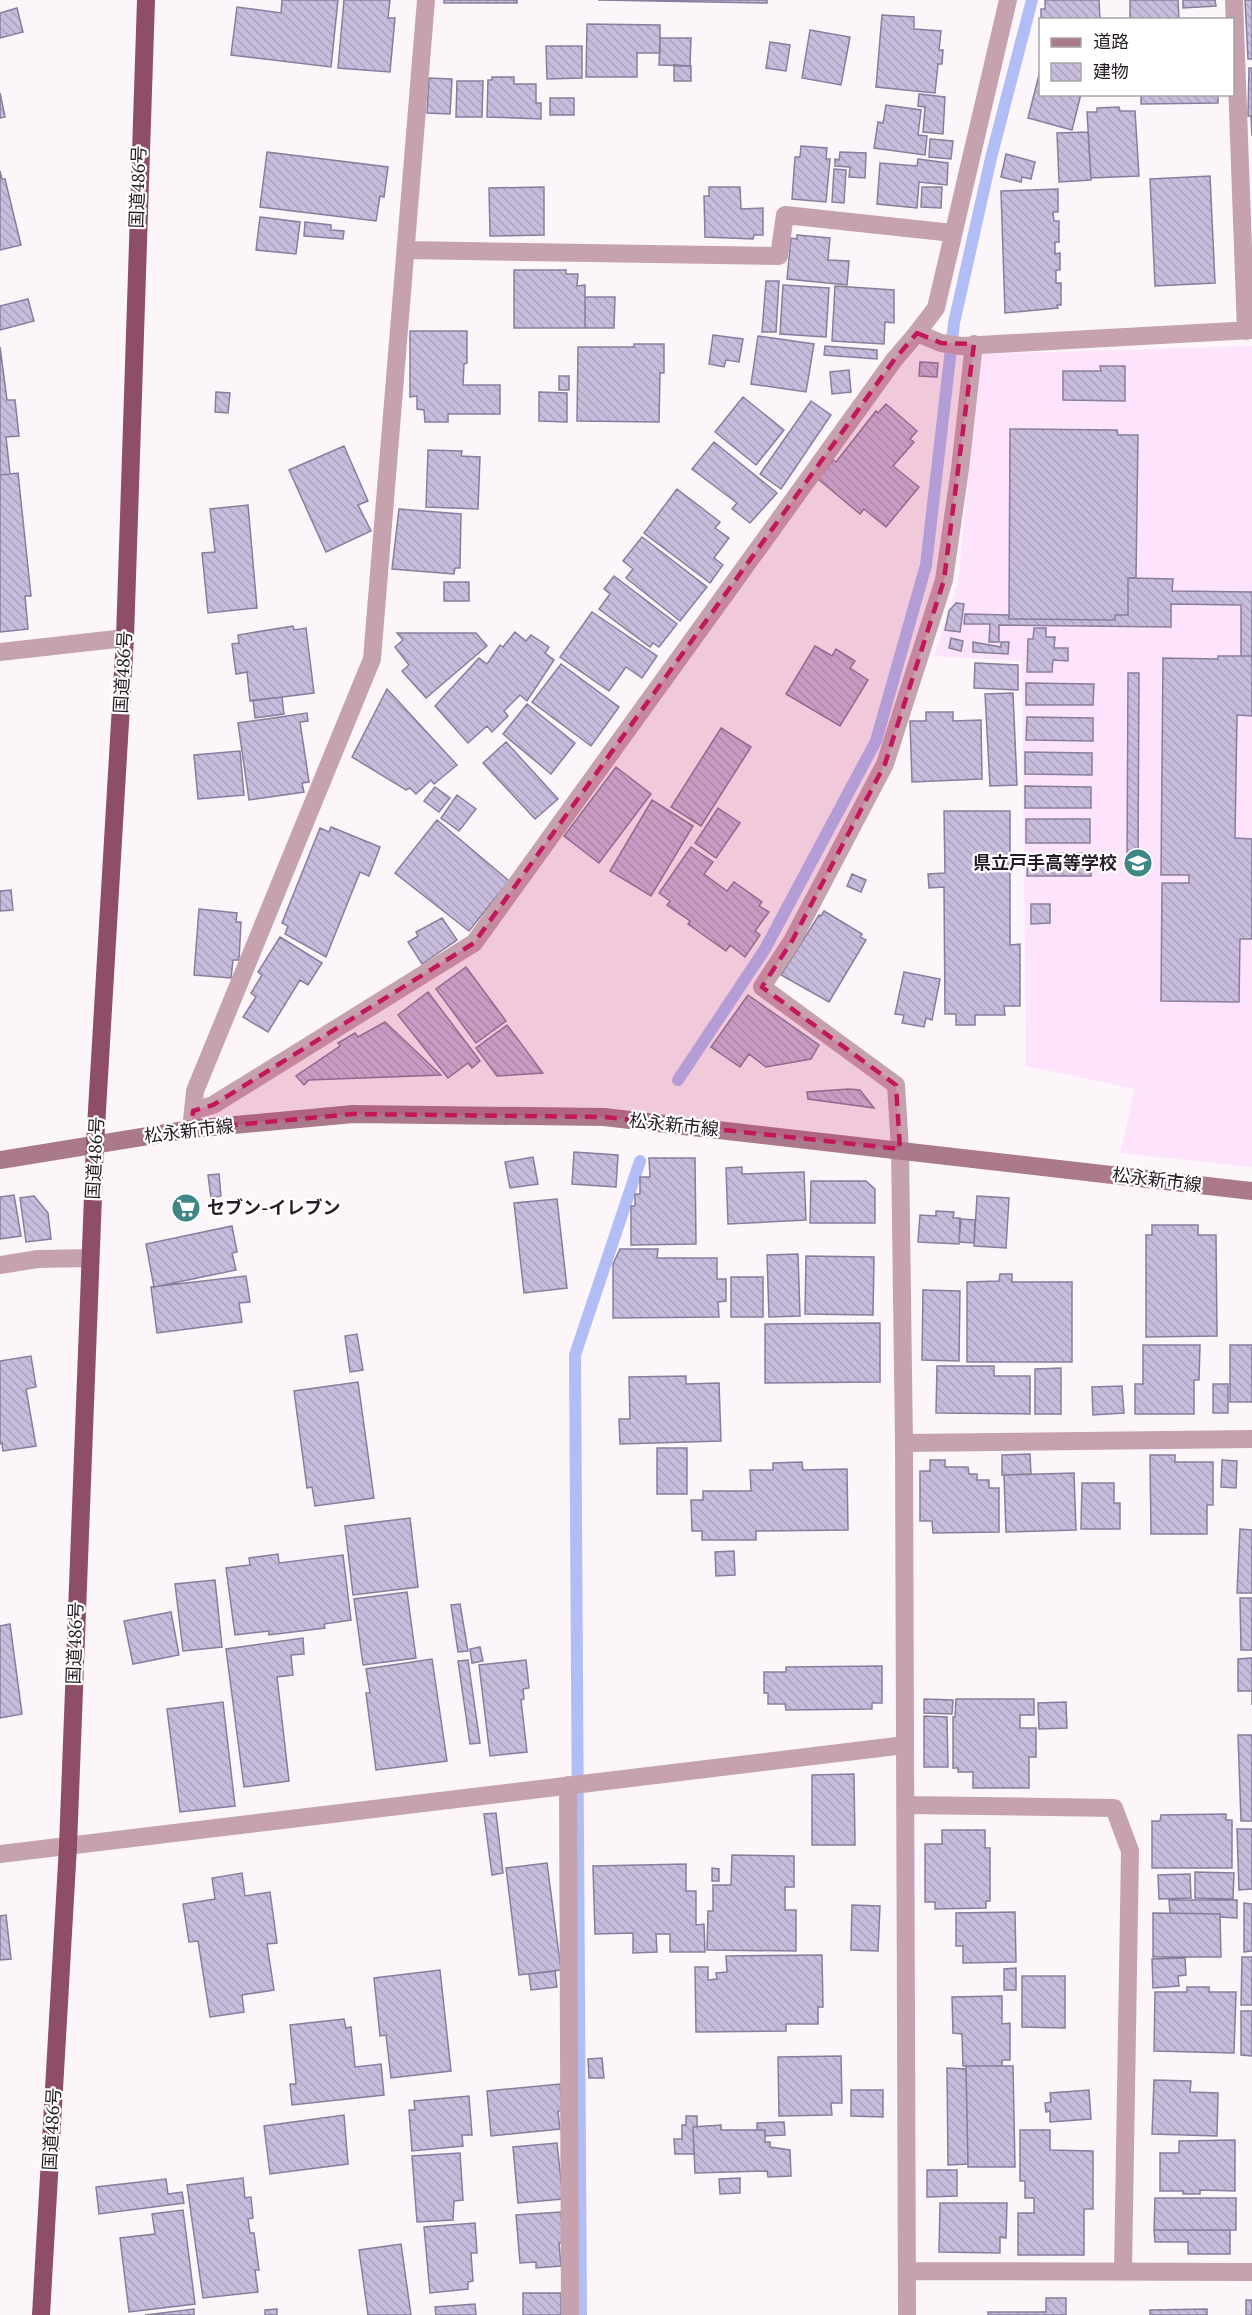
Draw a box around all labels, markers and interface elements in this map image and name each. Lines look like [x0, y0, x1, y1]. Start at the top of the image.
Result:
legend [1039, 18, 1234, 96]
text: 道路 [1093, 29, 1129, 53]
text: 建物 [1093, 59, 1129, 83]
street label: 国道486号 [124, 145, 150, 229]
street label: 国道486号 [108, 630, 136, 714]
school or university icon: 県立戸手高等学校 [1122, 847, 1154, 879]
place label: 県立戸手高等学校 [973, 850, 1117, 874]
street label: 松永新市線 [628, 1107, 720, 1141]
street label: 松永新市線 [143, 1113, 235, 1147]
street label: 国道486号 [80, 1116, 108, 1200]
street label: 松永新市線 [1111, 1162, 1203, 1196]
supermarket icon: セブン-イレブン [170, 1192, 202, 1224]
place label: セブン-イレブン [207, 1195, 340, 1219]
street label: 国道486号 [61, 1601, 87, 1685]
street label: 国道486号 [37, 2087, 65, 2171]

